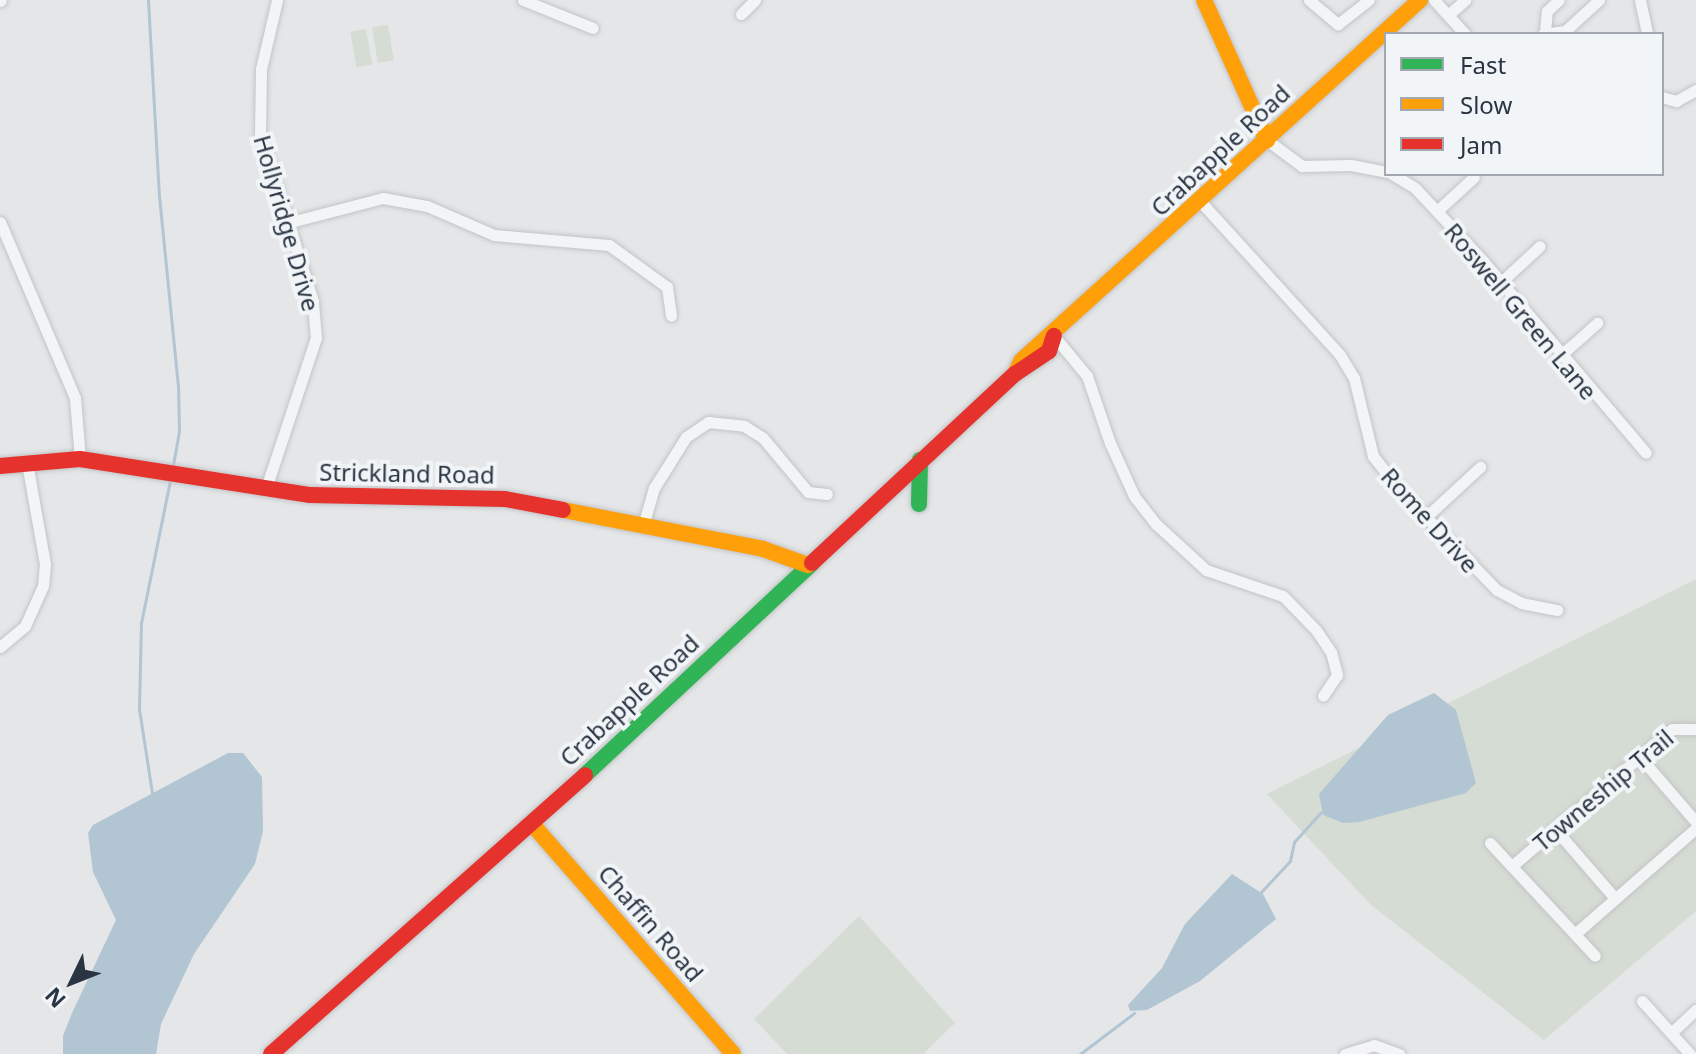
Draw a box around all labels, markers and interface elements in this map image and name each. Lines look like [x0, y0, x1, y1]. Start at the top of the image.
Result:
legend [1384, 32, 1664, 176]
text: Fast [1460, 48, 1506, 81]
street label: Crabapple Road [1145, 78, 1295, 222]
text: Slow [1460, 88, 1512, 121]
text: Jam [1460, 128, 1502, 161]
street label: Hollyridge Drive [248, 132, 326, 314]
street label: Roswell Green Lane [1439, 217, 1603, 405]
street label: Strickland Road [319, 457, 495, 489]
street label: Rome Drive [1375, 462, 1485, 578]
street label: Crabapple Road [554, 628, 704, 772]
street label: Towneship Trail [1527, 723, 1679, 857]
street label: Chaffin Road [593, 859, 709, 987]
north arrow [32, 942, 112, 1022]
text: N [37, 982, 72, 1015]

